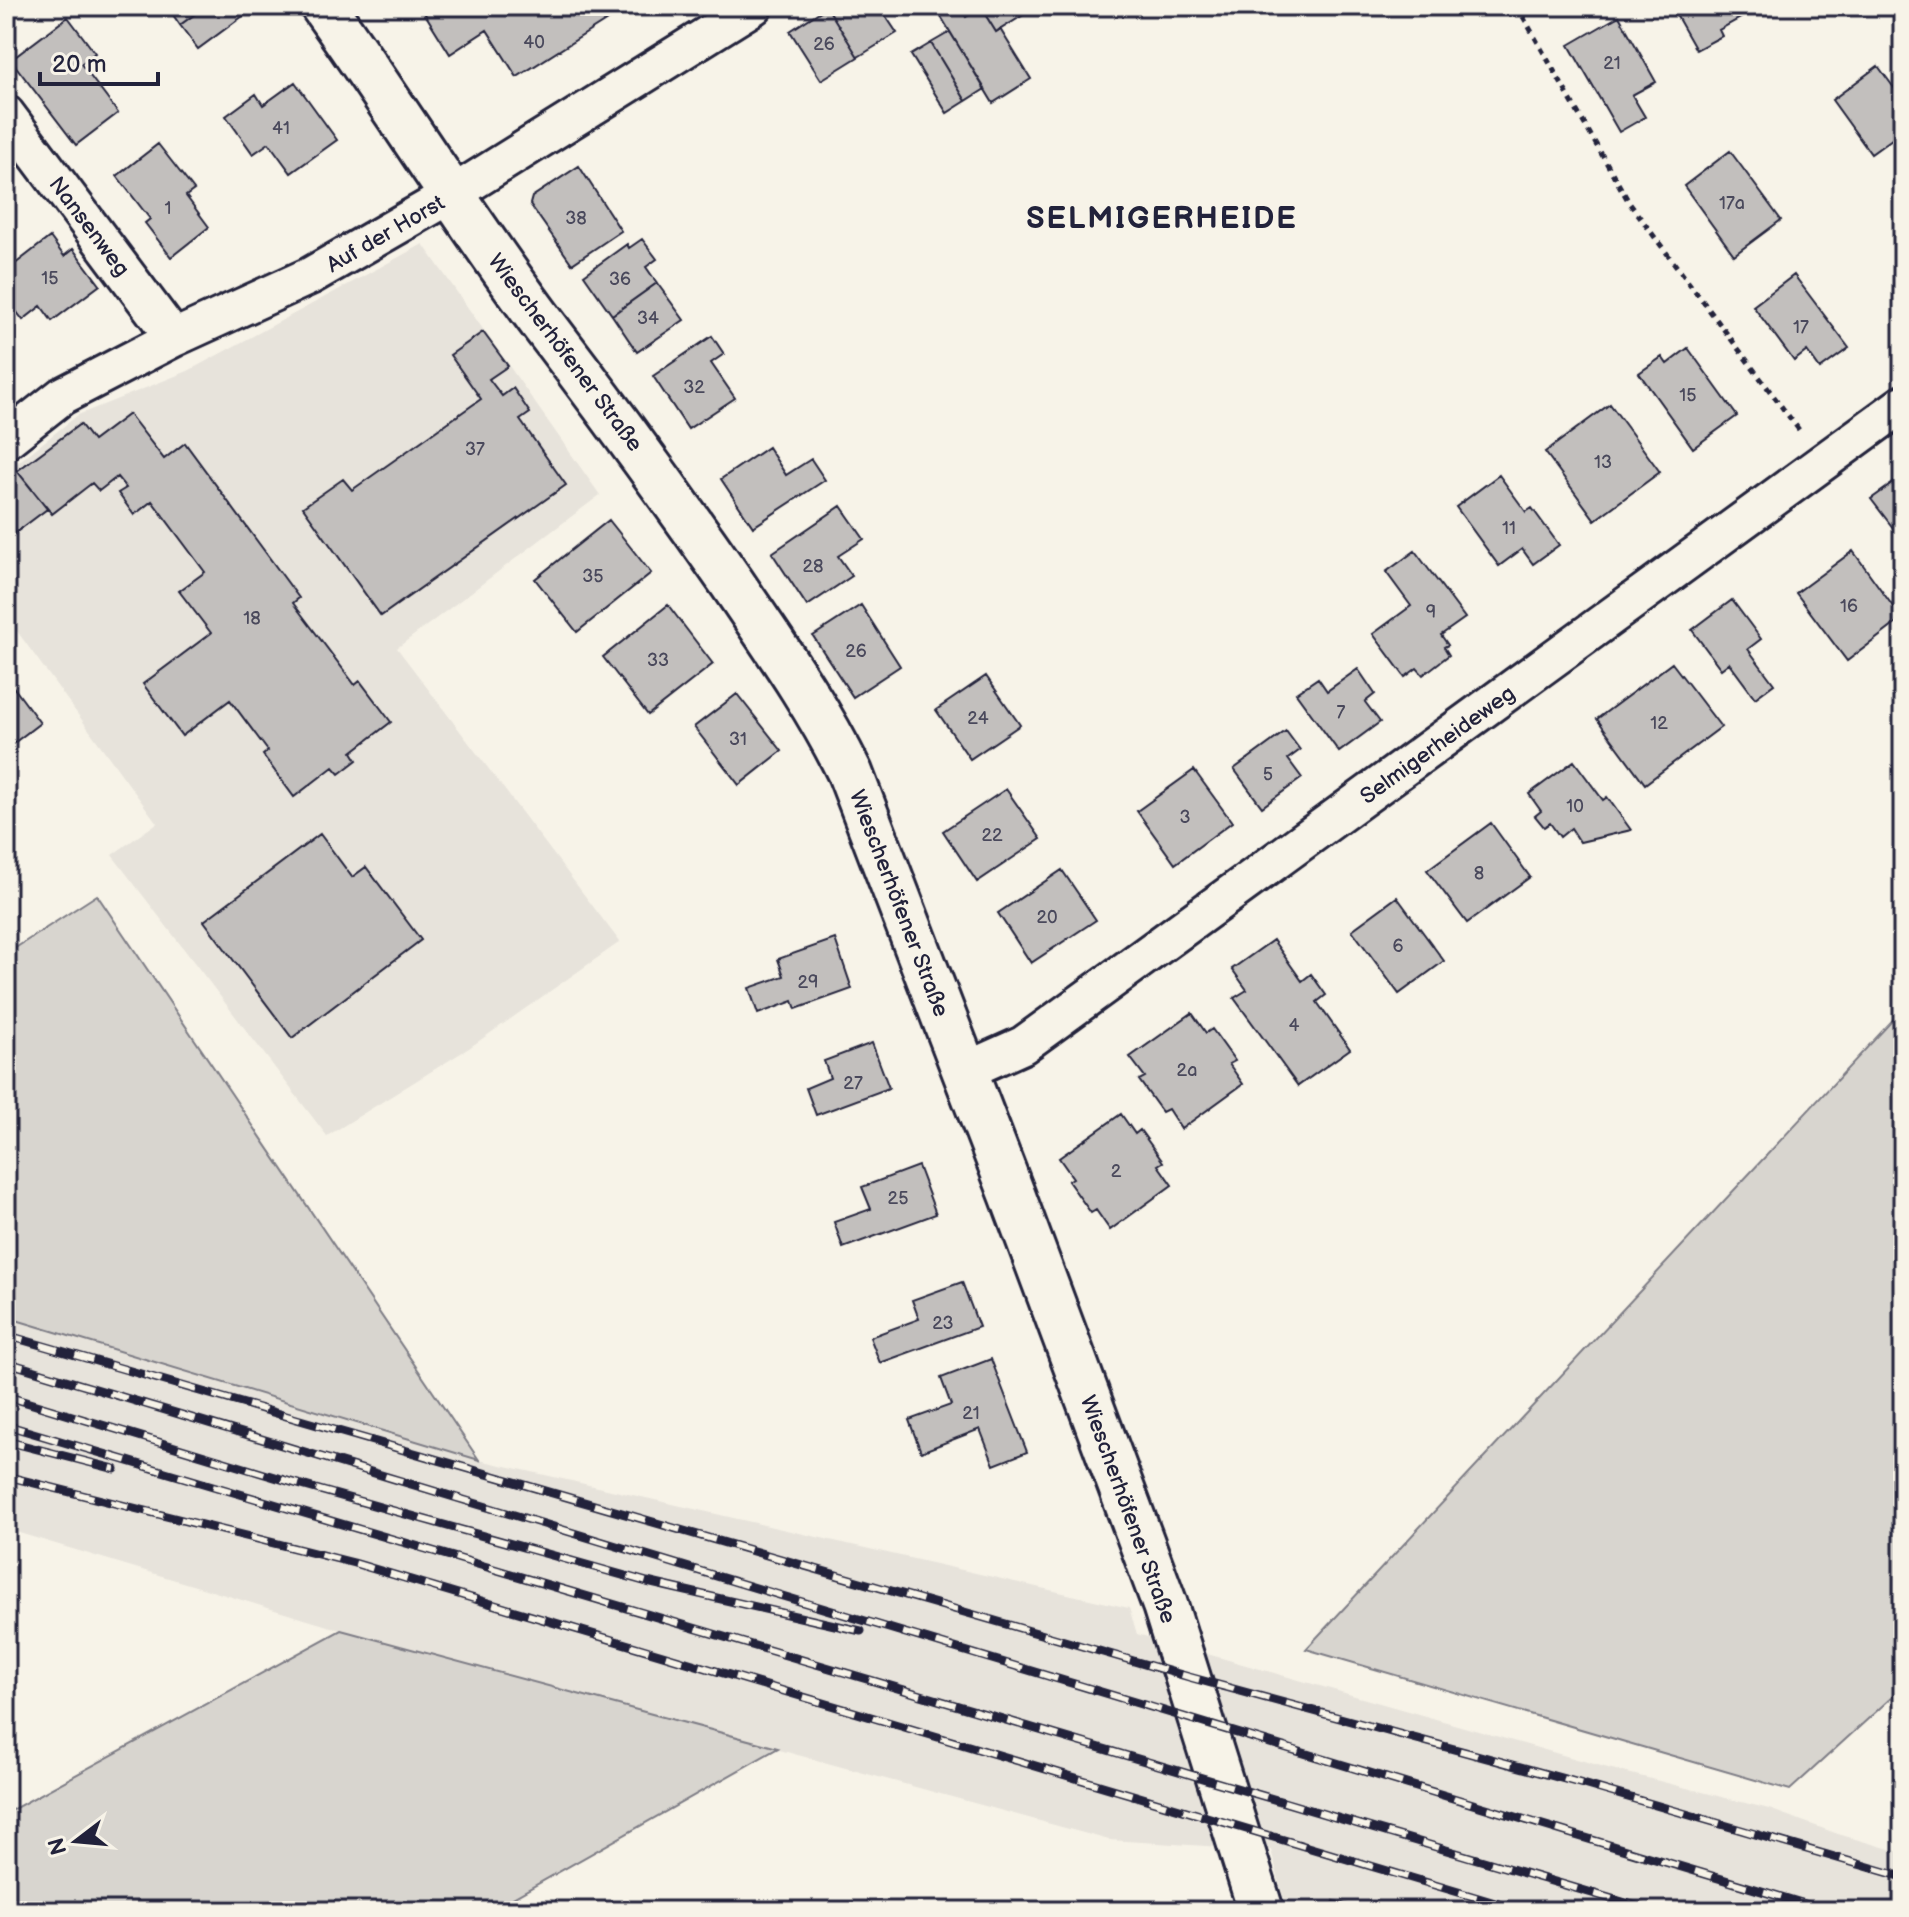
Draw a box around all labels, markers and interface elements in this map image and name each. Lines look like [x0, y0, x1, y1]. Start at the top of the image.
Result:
house number: 40 [523, 32, 545, 53]
house number: 26 [813, 34, 835, 55]
scale bar [40, 36, 158, 86]
text: 20 m [52, 50, 107, 79]
house number: 21 [1603, 53, 1621, 74]
house number: 41 [272, 118, 290, 139]
street label: Nansenweg [43, 172, 135, 282]
street label: Auf der Horst [322, 190, 450, 279]
house number: 17a [1719, 193, 1745, 214]
house number: 1 [165, 198, 171, 219]
district label: SELMIGERHEIDE [1026, 201, 1298, 237]
house number: 38 [565, 208, 587, 229]
street label: Wiescherhöfener Straße [482, 249, 648, 457]
house number: 15 [41, 268, 59, 289]
house number: 36 [609, 269, 631, 290]
house number: 34 [637, 308, 659, 329]
house number: 17 [1793, 317, 1809, 338]
house number: 32 [683, 377, 705, 398]
house number: 15 [1679, 385, 1697, 406]
house number: 37 [465, 439, 485, 460]
house number: 13 [1594, 452, 1612, 473]
house number: 11 [1502, 518, 1516, 539]
house number: 28 [802, 556, 824, 577]
house number: 35 [582, 566, 604, 587]
house number: 16 [1840, 596, 1858, 617]
house number: 9 [1426, 602, 1436, 623]
house number: 18 [243, 608, 261, 629]
house number: 26 [845, 641, 867, 662]
house number: 33 [647, 650, 669, 671]
street label: Selmigerheideweg [1355, 680, 1521, 810]
house number: 7 [1337, 702, 1346, 723]
house number: 24 [967, 708, 989, 729]
house number: 12 [1650, 713, 1668, 734]
house number: 31 [729, 729, 747, 750]
house number: 5 [1263, 764, 1273, 785]
street label: Wiescherhöfener Straße [843, 786, 954, 1021]
house number: 10 [1566, 796, 1584, 817]
house number: 3 [1179, 807, 1191, 828]
house number: 22 [981, 825, 1003, 846]
house number: 8 [1474, 863, 1484, 884]
house number: 20 [1036, 907, 1058, 928]
house number: 6 [1393, 936, 1404, 957]
house number: 29 [797, 972, 819, 993]
house number: 4 [1289, 1015, 1300, 1036]
house number: 2a [1177, 1060, 1197, 1081]
house number: 27 [843, 1073, 863, 1094]
house number: 2 [1111, 1161, 1122, 1182]
house number: 25 [888, 1188, 908, 1209]
house number: 23 [932, 1313, 954, 1334]
street label: Wiescherhöfener Straße [1074, 1392, 1181, 1627]
house number: 21 [962, 1403, 980, 1424]
north arrow [36, 1801, 116, 1881]
text: N [43, 1834, 73, 1858]

